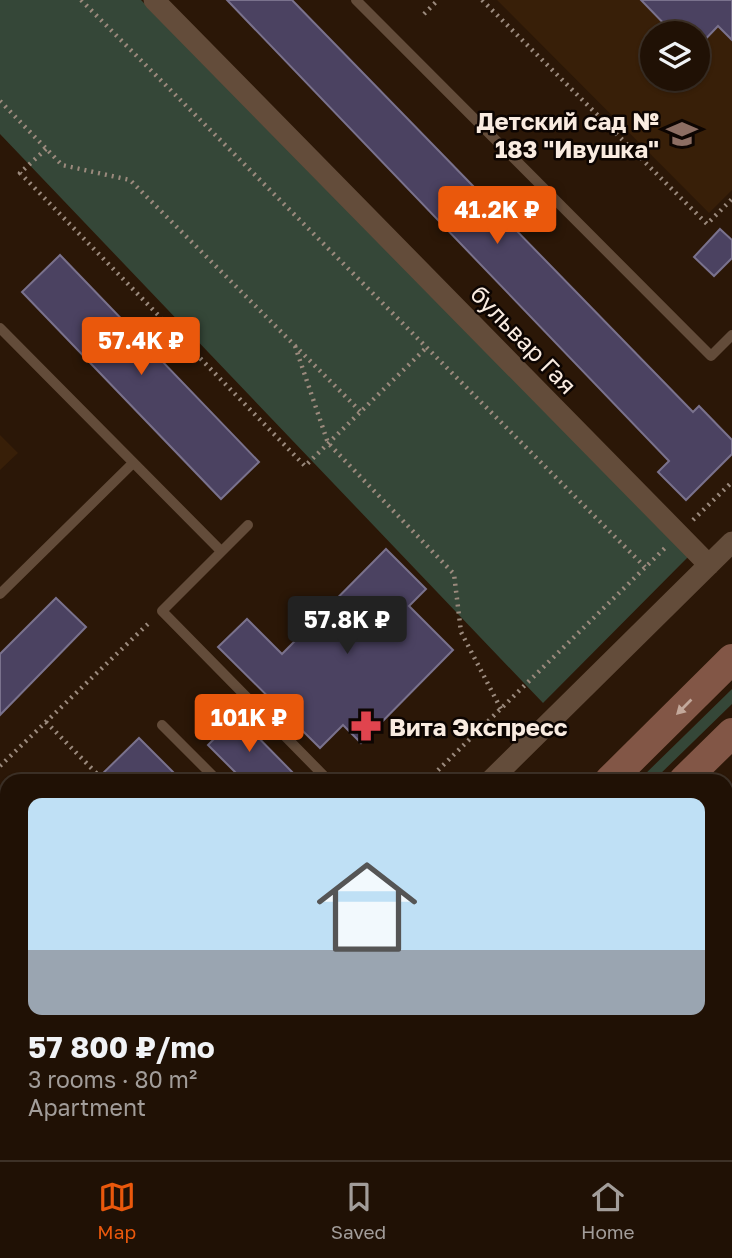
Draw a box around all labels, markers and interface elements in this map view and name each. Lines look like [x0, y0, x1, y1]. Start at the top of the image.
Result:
map controls [640, 21, 710, 91]
button: layers [640, 21, 710, 91]
place label: Детский сад № 183 "Ивушка" [476, 106, 659, 163]
school or university icon: Детский сад № 183 "Ивушка" [665, 117, 699, 151]
pin: 41.2K ₽ [432, 187, 562, 246]
text: 41.2K ₽ [454, 195, 540, 223]
street label: бульвар Гая [465, 279, 583, 399]
pin: 57.4K ₽ [76, 318, 206, 377]
text: 57.4K ₽ [98, 326, 184, 354]
pin: 57.8K ₽ [282, 596, 412, 656]
text: 57.8K ₽ [304, 605, 390, 633]
pin: 101K ₽ [192, 694, 306, 754]
one-way arrow [676, 698, 692, 715]
text: 101K ₽ [211, 703, 287, 731]
pharmacy icon: Вита Экспресс [349, 709, 383, 743]
place label: Вита Экспресс [389, 712, 568, 741]
icon: home [304, 844, 430, 970]
text: 57 800 ₽/mo [28, 1029, 215, 1065]
text: 3 rooms · 80 m² [28, 1065, 197, 1093]
text: Apartment [28, 1093, 146, 1121]
tab: Map [97, 1178, 136, 1243]
tab: Saved [331, 1178, 386, 1243]
tab: Home [581, 1178, 635, 1243]

